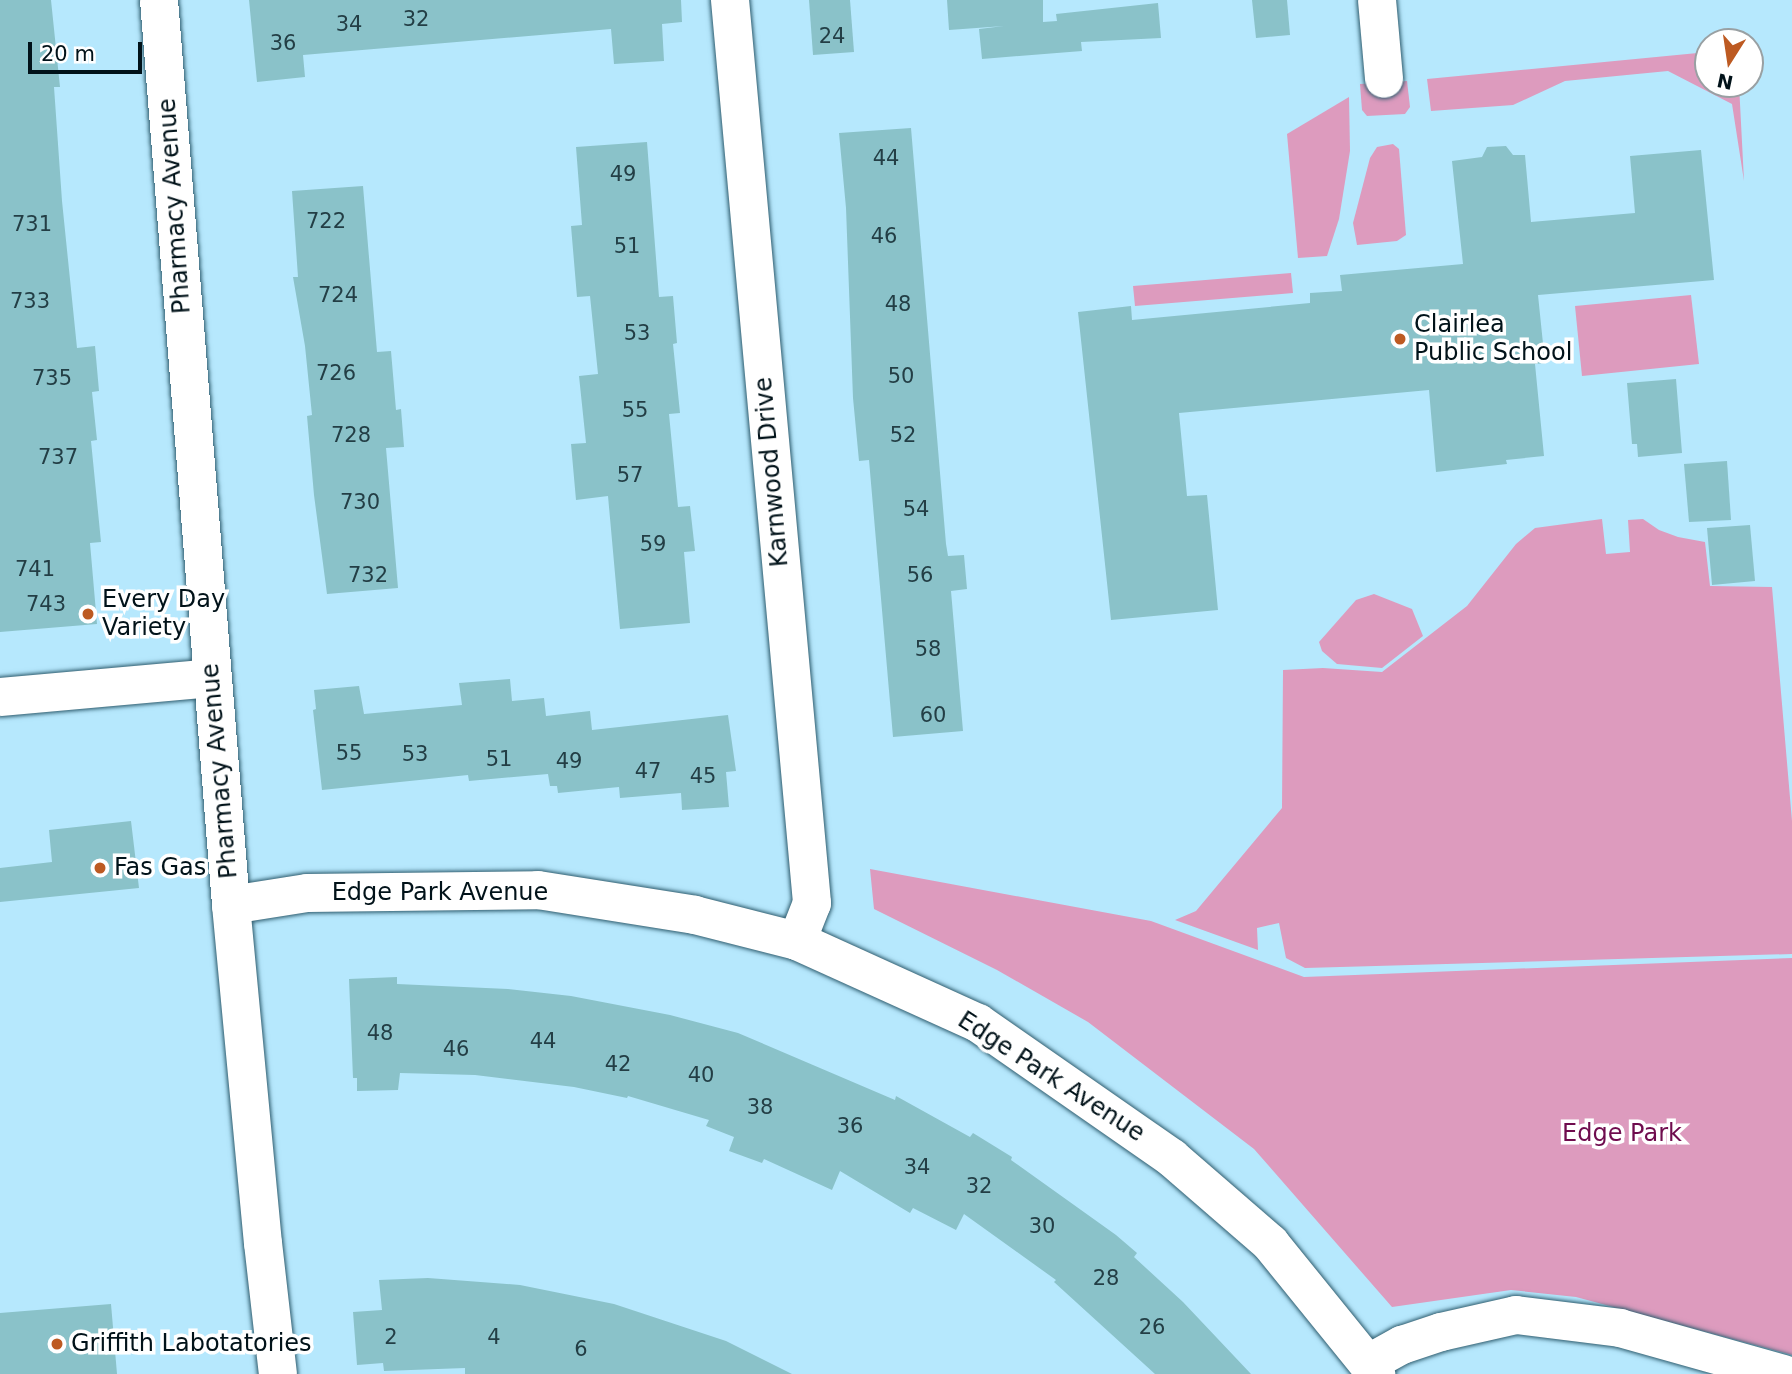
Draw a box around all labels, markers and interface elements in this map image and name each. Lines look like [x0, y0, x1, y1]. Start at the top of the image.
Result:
house number: 32 [403, 6, 429, 32]
house number: 34 [336, 11, 362, 37]
house number: 24 [819, 23, 845, 49]
scale bar [32, 28, 145, 72]
north arrow [1694, 28, 1764, 98]
house number: 36 [270, 30, 296, 56]
text: 20 m [41, 42, 95, 66]
text: N [1715, 69, 1735, 94]
street label: Pharmacy Avenue [153, 97, 197, 315]
house number: 44 [873, 145, 899, 171]
house number: 49 [610, 161, 636, 187]
house number: 722 [306, 208, 346, 234]
house number: 731 [12, 211, 52, 237]
house number: 46 [871, 223, 897, 249]
house number: 51 [614, 233, 640, 259]
house number: 724 [318, 282, 358, 308]
house number: 733 [10, 288, 50, 314]
house number: 48 [885, 291, 911, 317]
place label: Clairlea Public School [1414, 311, 1572, 367]
house number: 53 [624, 320, 650, 346]
marker: Clairlea Public School [1392, 331, 1408, 347]
house number: 726 [316, 360, 356, 386]
house number: 50 [888, 363, 914, 389]
house number: 735 [32, 365, 72, 391]
street label: Karnwood Drive [749, 376, 795, 568]
house number: 55 [622, 397, 648, 423]
house number: 728 [331, 422, 371, 448]
house number: 52 [890, 422, 916, 448]
house number: 737 [38, 444, 78, 470]
house number: 57 [617, 462, 643, 488]
house number: 730 [340, 489, 380, 515]
house number: 54 [903, 496, 929, 522]
house number: 59 [640, 531, 666, 557]
house number: 741 [15, 556, 55, 582]
house number: 732 [348, 562, 388, 588]
house number: 56 [907, 562, 933, 588]
place label: Every Day Variety [102, 586, 225, 642]
house number: 743 [26, 591, 66, 617]
marker: Every Day Variety [80, 606, 96, 622]
house number: 58 [915, 636, 941, 662]
street label: Pharmacy Avenue [196, 662, 244, 880]
house number: 60 [920, 702, 946, 728]
house number: 55 [336, 740, 362, 766]
house number: 53 [402, 741, 428, 767]
house number: 51 [486, 746, 512, 772]
house number: 49 [556, 748, 582, 774]
house number: 47 [635, 758, 661, 784]
house number: 45 [690, 763, 716, 789]
place label: Fas Gas [114, 854, 206, 882]
marker: Fas Gas [92, 860, 108, 876]
street label: Edge Park Avenue [332, 879, 548, 907]
street label: Edge Park Avenue [952, 1006, 1150, 1148]
house number: 48 [367, 1020, 393, 1046]
house number: 44 [530, 1028, 556, 1054]
house number: 46 [443, 1036, 469, 1062]
house number: 42 [605, 1051, 631, 1077]
house number: 40 [688, 1062, 714, 1088]
house number: 38 [747, 1094, 773, 1120]
house number: 36 [837, 1113, 863, 1139]
park label: Edge Park [1562, 1120, 1682, 1148]
house number: 34 [904, 1154, 930, 1180]
house number: 32 [966, 1173, 992, 1199]
house number: 30 [1029, 1213, 1055, 1239]
house number: 28 [1093, 1265, 1119, 1291]
house number: 26 [1139, 1314, 1165, 1340]
house number: 2 [384, 1324, 398, 1350]
house number: 4 [487, 1324, 501, 1350]
place label: Griffith Labotatories [71, 1330, 312, 1358]
marker: Griffith Labotatories [49, 1336, 65, 1352]
house number: 6 [574, 1336, 588, 1362]

